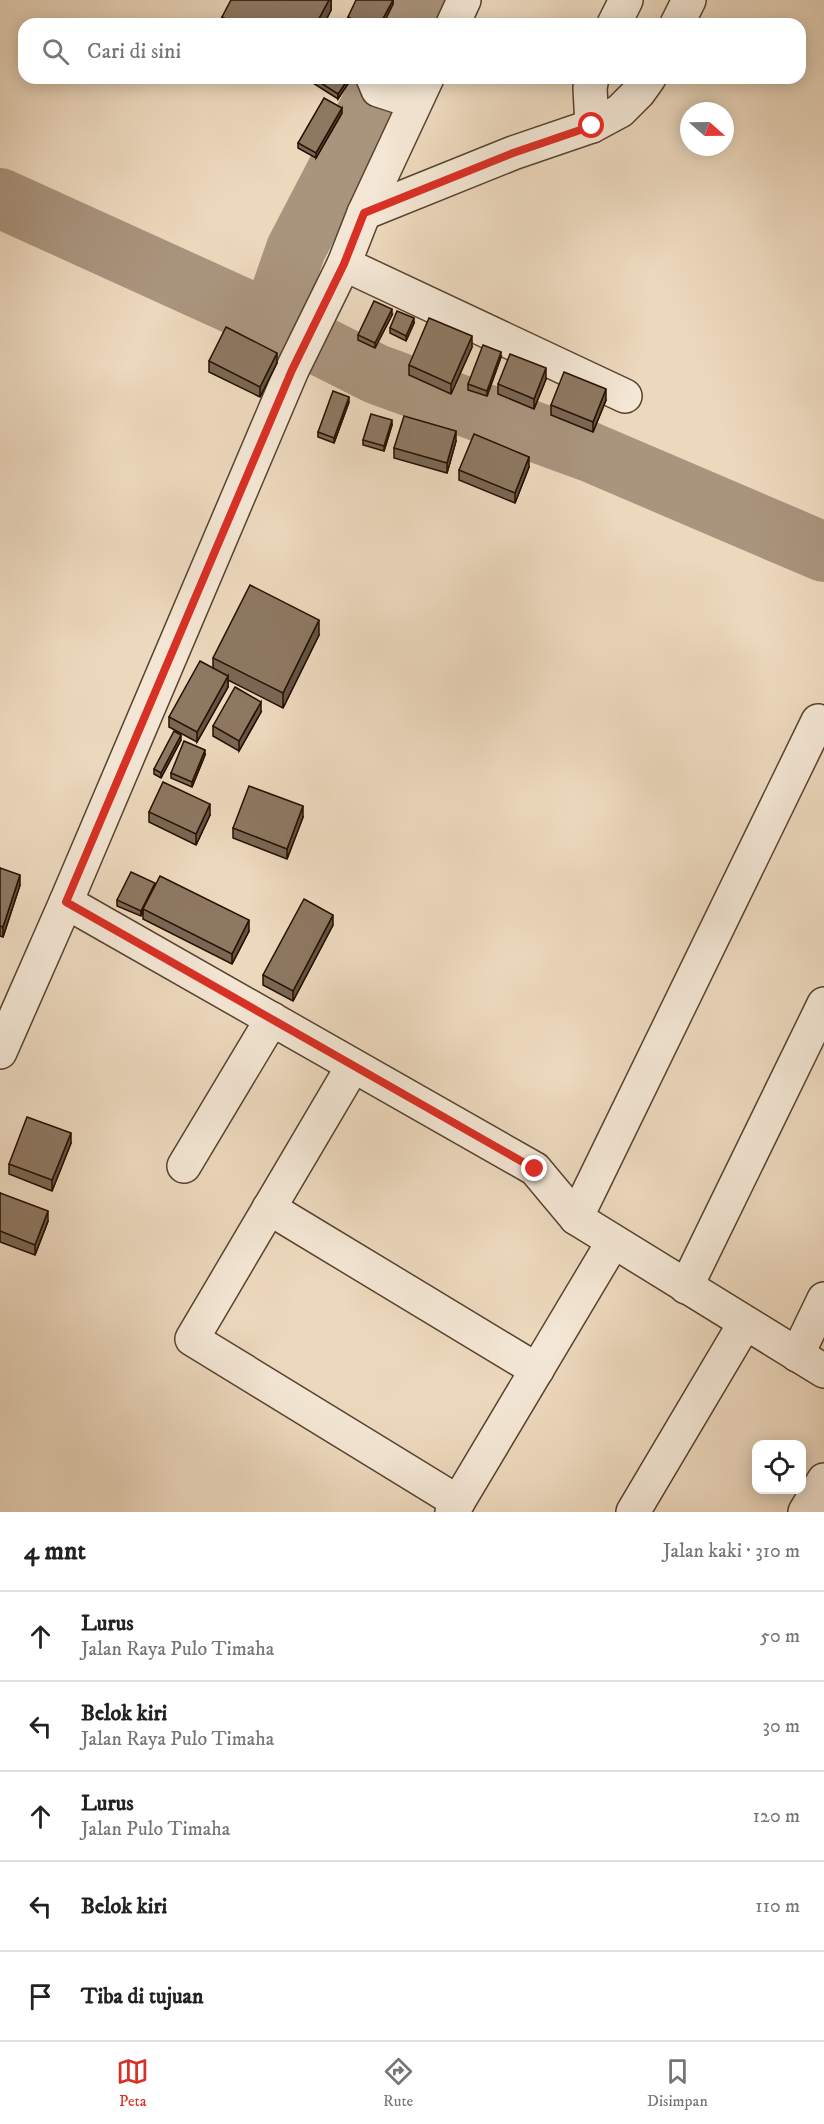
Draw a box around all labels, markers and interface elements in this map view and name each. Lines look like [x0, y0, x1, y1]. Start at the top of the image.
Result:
search box [18, 18, 806, 84]
icon: search [39, 35, 72, 68]
text: Cari di sini [87, 38, 181, 65]
north arrow [680, 102, 734, 156]
route start [578, 112, 604, 138]
route end [521, 1155, 547, 1181]
map controls [752, 1440, 806, 1494]
button: locate [752, 1440, 806, 1494]
text: 4 mnt [24, 1535, 86, 1568]
text: Jalan kaki · 310 m [663, 1539, 800, 1564]
text: Lurus [81, 1610, 134, 1637]
icon: ahead [24, 1620, 57, 1653]
text: 50 m [760, 1624, 800, 1649]
text: Jalan Raya Pulo Timaha [81, 1637, 274, 1662]
text: Belok kiri [81, 1700, 167, 1727]
icon: left [24, 1710, 57, 1743]
text: 30 m [762, 1714, 800, 1739]
text: Jalan Raya Pulo Timaha [81, 1727, 274, 1752]
text: Lurus [81, 1790, 134, 1817]
icon: ahead [24, 1800, 57, 1833]
text: 120 m [753, 1804, 800, 1829]
text: Jalan Pulo Timaha [81, 1817, 230, 1842]
icon: left [24, 1890, 57, 1923]
text: Belok kiri [81, 1893, 167, 1920]
text: 110 m [755, 1894, 800, 1919]
icon: arrive [24, 1980, 57, 2013]
text: Tiba di tujuan [81, 1983, 203, 2010]
tab: Peta [116, 2055, 149, 2111]
tab: Rute [382, 2055, 415, 2111]
tab: Disimpan [647, 2055, 708, 2111]

